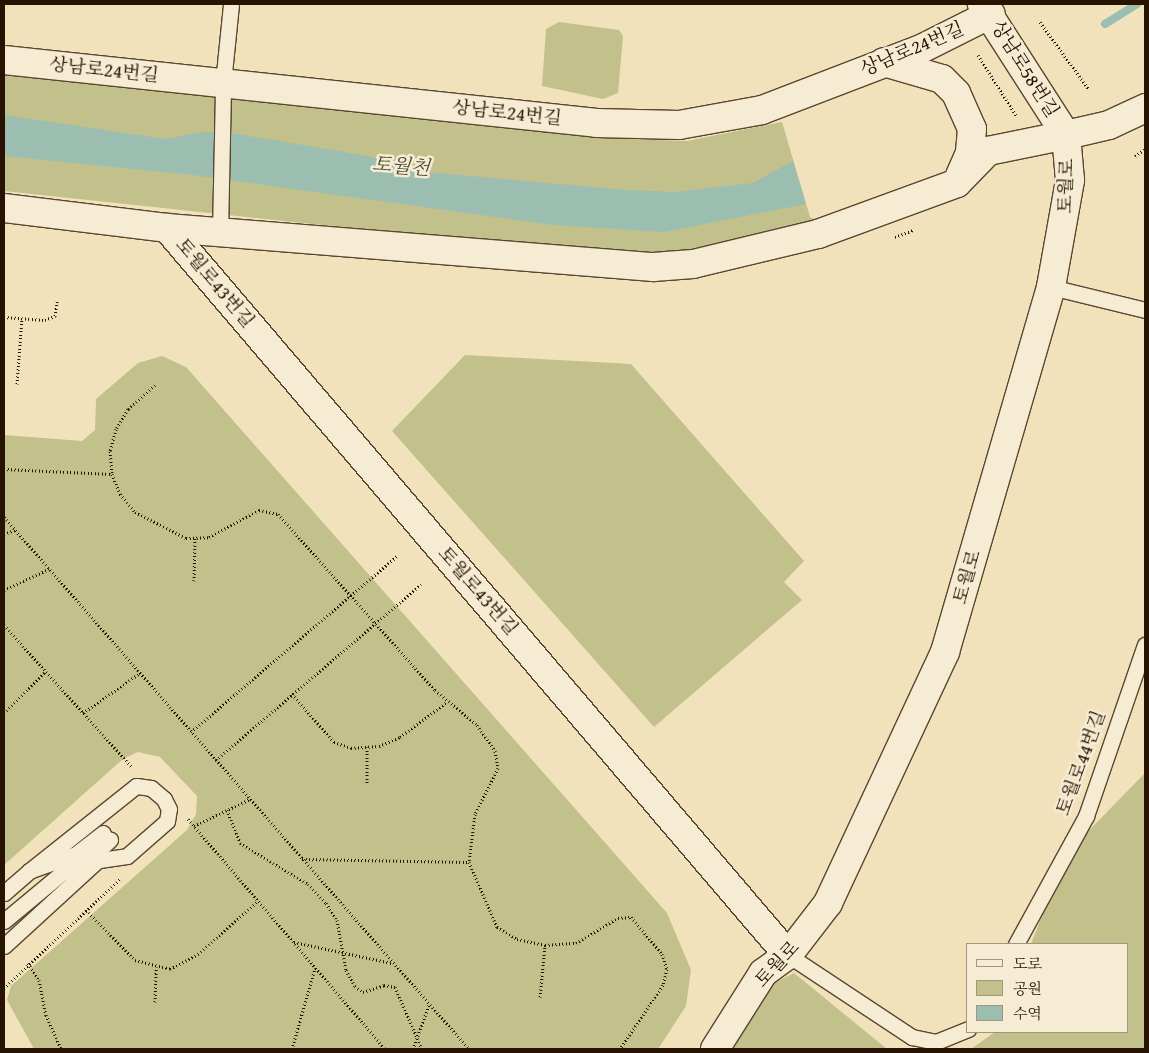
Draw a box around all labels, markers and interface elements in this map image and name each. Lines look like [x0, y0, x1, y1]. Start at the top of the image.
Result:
street label: 상남로58번길 [986, 16, 1064, 122]
street label: 상남로24번길 [857, 17, 967, 81]
street label: 상남로24번길 [48, 53, 160, 87]
street label: 상남로24번길 [451, 96, 563, 130]
water label: 토월천 [371, 151, 431, 179]
street label: 토월로 [1054, 158, 1078, 214]
street label: 토월로43번길 [171, 234, 259, 332]
street label: 토월로43번길 [433, 542, 523, 640]
street label: 토월로 [948, 547, 986, 607]
street label: 토월로44번길 [1051, 707, 1111, 819]
street label: 토월로 [750, 936, 804, 992]
legend [966, 943, 1129, 1033]
text: 도로 [1013, 953, 1042, 974]
text: 공원 [1013, 978, 1042, 999]
text: 수역 [1013, 1003, 1042, 1024]

